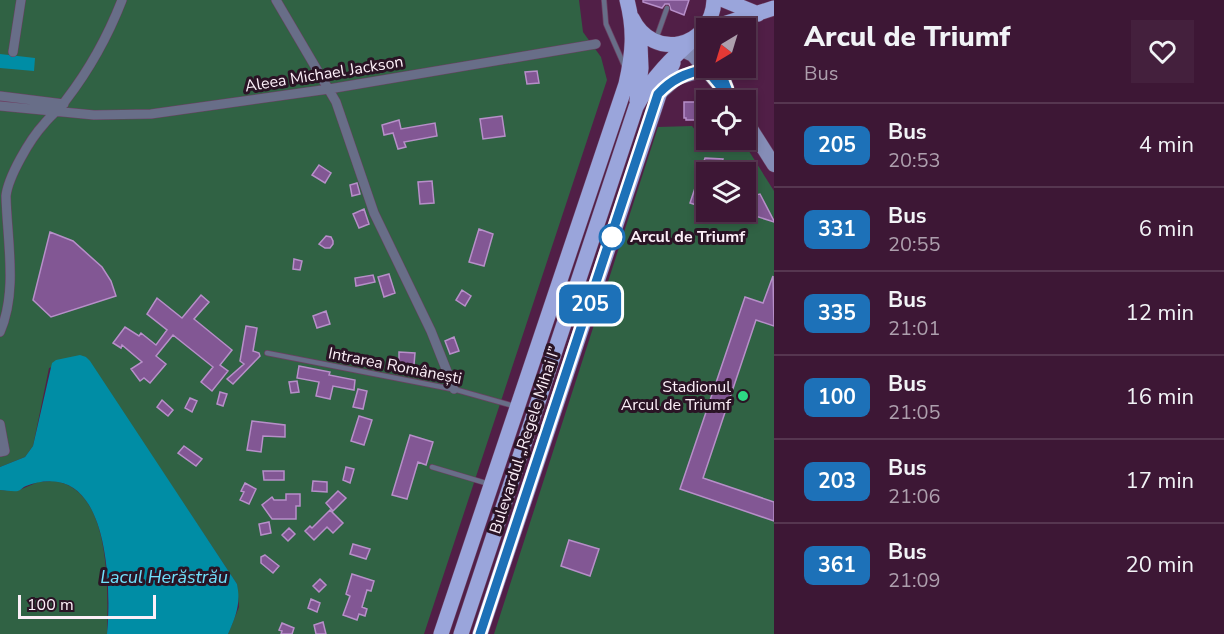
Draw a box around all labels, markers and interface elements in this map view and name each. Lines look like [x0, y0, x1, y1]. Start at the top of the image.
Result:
north arrow [696, 18, 756, 78]
map controls [696, 18, 756, 222]
text: Arcul de Triumf [804, 18, 1010, 56]
button: heart [1131, 20, 1194, 83]
street label: Aleea Michael Jackson [243, 51, 405, 97]
text: Bus [804, 60, 838, 87]
button: locate [696, 90, 756, 150]
text: Bus [888, 117, 927, 147]
text: 4 min [1139, 130, 1194, 160]
text: 205 [818, 131, 856, 159]
text: 20:53 [888, 147, 941, 174]
button: layers [696, 162, 756, 222]
text: Bus [888, 201, 927, 231]
text: 6 min [1139, 214, 1194, 244]
text: 331 [818, 215, 856, 243]
marker: Arcul de Triumf [599, 224, 625, 250]
place label: Arcul de Triumf [630, 226, 746, 248]
text: 20:55 [888, 231, 941, 258]
line badge: 205 [556, 284, 624, 324]
text: Bus [888, 285, 927, 315]
text: 205 [571, 290, 609, 318]
text: 12 min [1126, 298, 1194, 328]
text: 335 [818, 299, 856, 327]
text: 21:01 [888, 315, 941, 342]
street label: Intrarea Românești [326, 342, 464, 390]
street label: Bulevardul „Regele Mihai I” [484, 343, 566, 537]
text: Bus [888, 369, 927, 399]
place label: Stadionul Arcul de Triumf [621, 376, 732, 416]
text: 16 min [1126, 382, 1194, 412]
text: 100 [818, 383, 856, 411]
marker: Stadionul Arcul de Triumf [736, 389, 750, 403]
text: 21:05 [888, 399, 941, 426]
text: Bus [888, 453, 927, 483]
text: 17 min [1126, 466, 1194, 496]
text: 203 [818, 467, 856, 495]
text: 21:06 [888, 483, 941, 510]
text: Bus [888, 537, 927, 567]
text: 20 min [1126, 550, 1194, 580]
text: 361 [818, 551, 856, 579]
water label: Lacul Herăstrău [100, 565, 228, 589]
text: 21:09 [888, 567, 941, 594]
scale bar [18, 592, 156, 620]
text: 100 m [27, 594, 74, 616]

